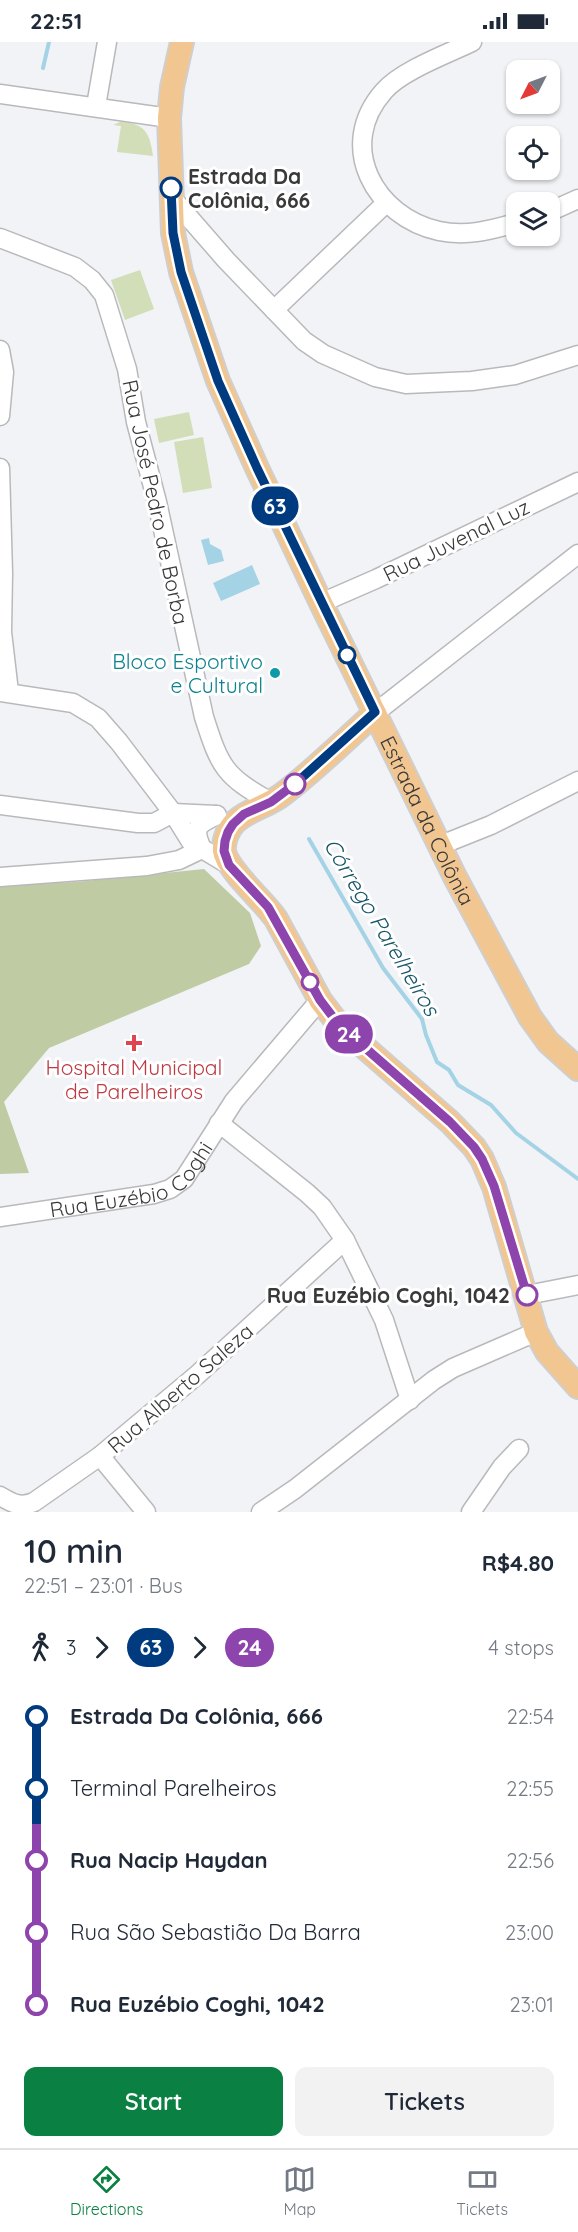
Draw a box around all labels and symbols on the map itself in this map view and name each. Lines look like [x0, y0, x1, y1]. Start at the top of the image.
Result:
north arrow [506, 60, 560, 114]
place label: Estrada Da Colônia, 666 [188, 163, 310, 213]
marker: Estrada Da Colônia, 666 [160, 177, 182, 199]
street label: Rua José Pedro de Borba [117, 377, 195, 627]
line badge: 63 [248, 486, 302, 526]
street label: Rua Juvenal Luz [379, 493, 533, 587]
unlabelled marker [338, 646, 356, 664]
place label: Bloco Esportivo e Cultural [112, 648, 263, 698]
marker: Bloco Esportivo e Cultural [268, 666, 282, 680]
street label: Estrada da Colônia [375, 732, 480, 909]
unlabelled marker [284, 773, 306, 795]
water label: Córrego Parelheiros [318, 833, 447, 1022]
unlabelled marker [301, 973, 319, 991]
line badge: 24 [322, 1014, 376, 1054]
marker: Hospital Municipal de Parelheiros [125, 1034, 143, 1052]
place label: Hospital Municipal de Parelheiros [46, 1054, 222, 1104]
street label: Rua Euzébio Coghi [48, 1137, 218, 1222]
place label: Rua Euzébio Coghi, 1042 [267, 1282, 510, 1308]
marker: Rua Euzébio Coghi, 1042 [516, 1284, 538, 1306]
street label: Rua Alberto Saleza [102, 1318, 258, 1458]

